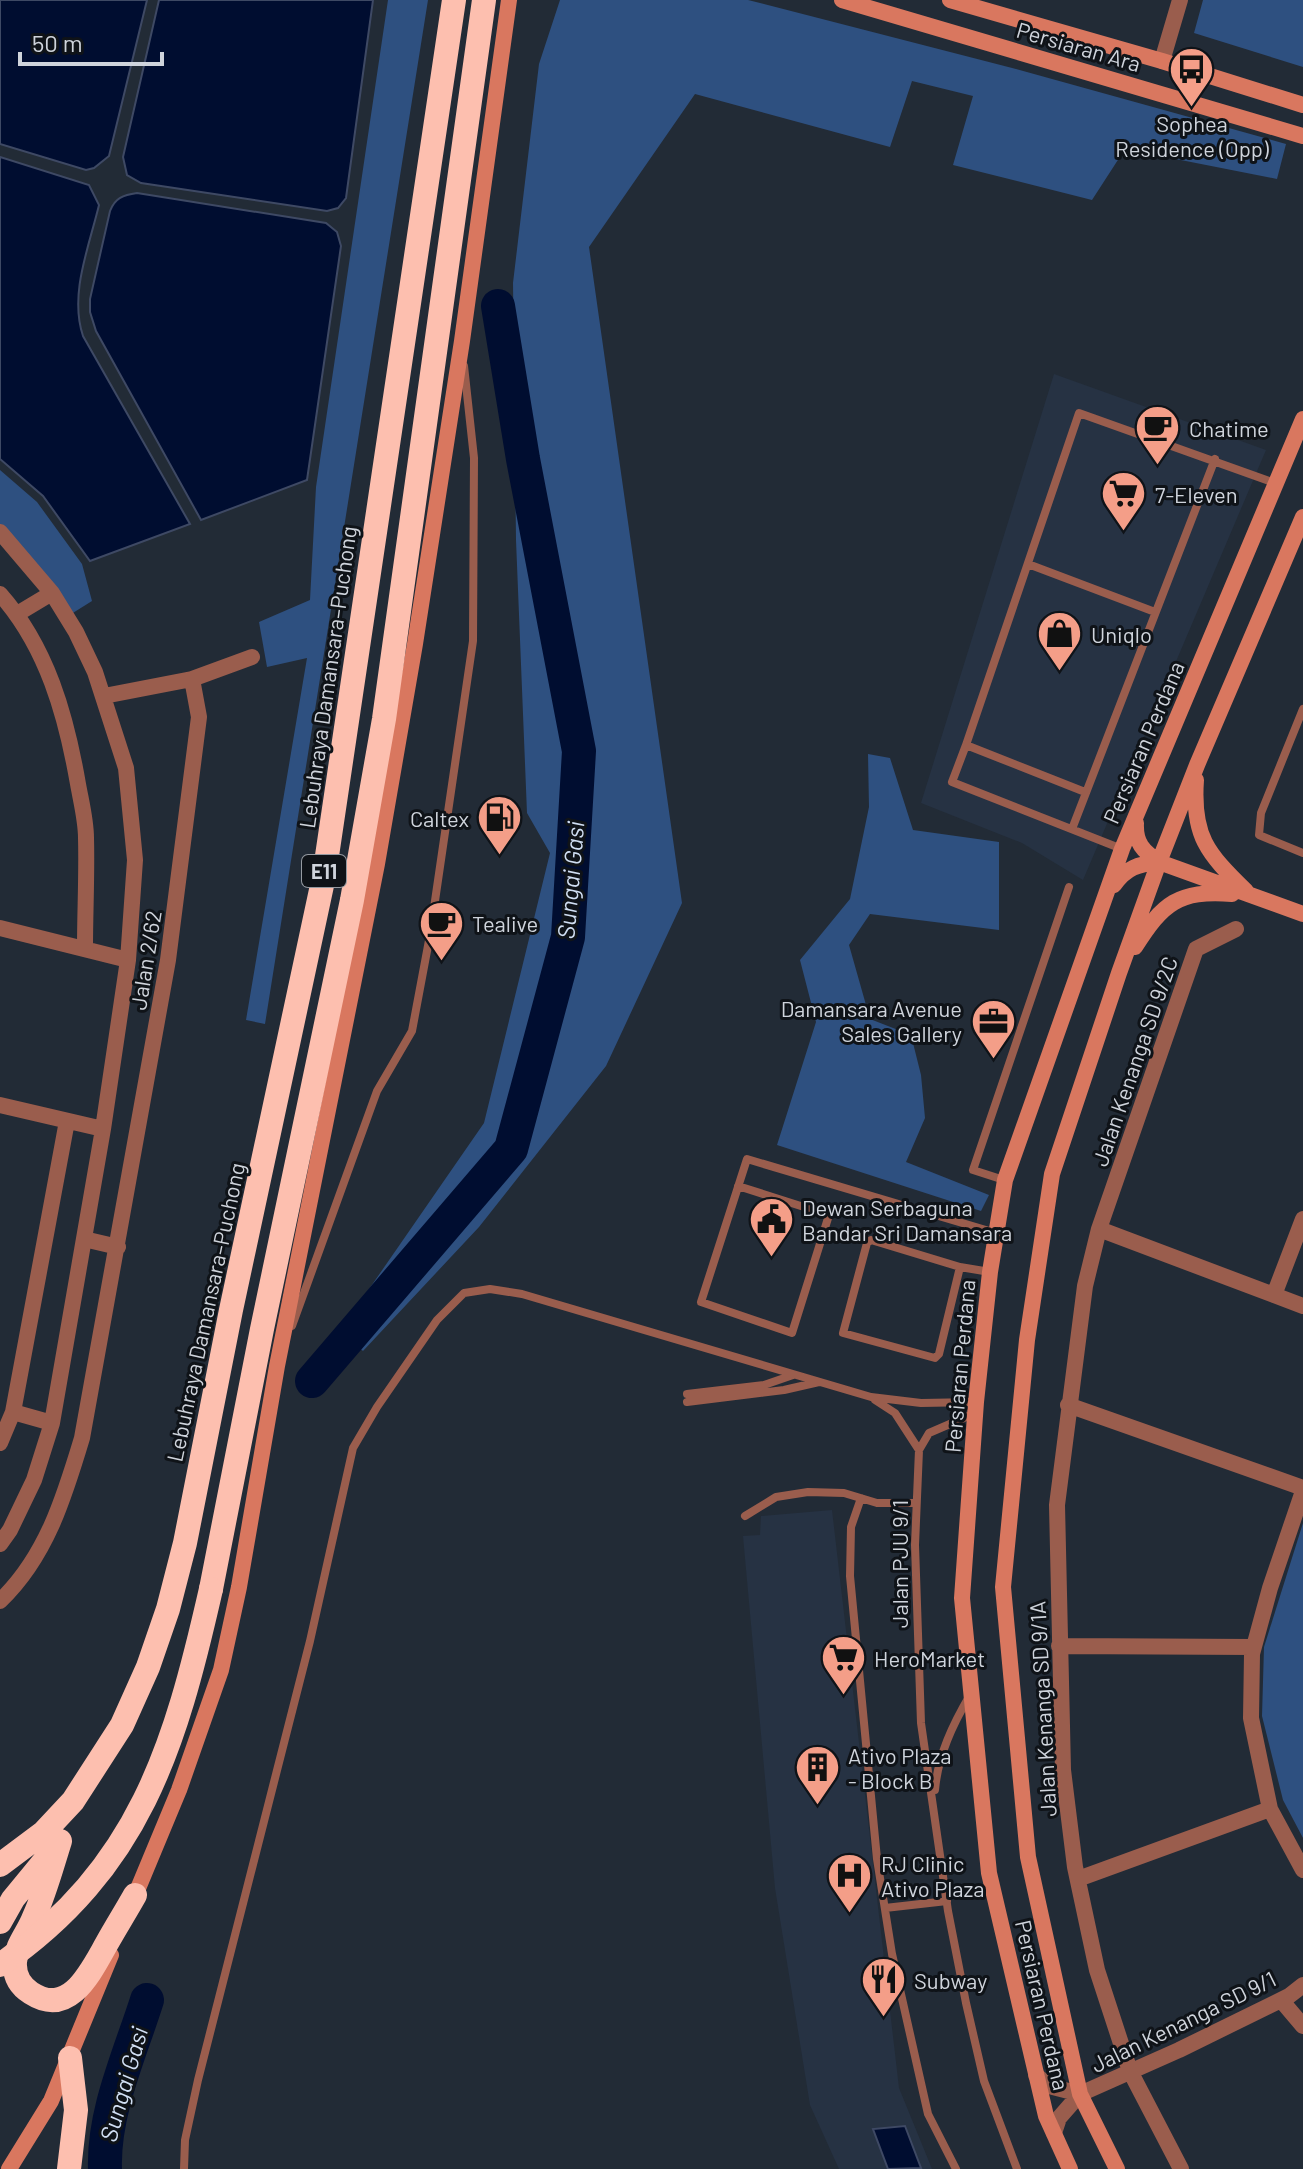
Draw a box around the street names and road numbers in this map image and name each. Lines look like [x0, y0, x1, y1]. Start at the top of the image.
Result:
street label: Persiaran Ara [1014, 16, 1144, 76]
street label: Lebuhraya Damansara–Puchong [293, 524, 361, 830]
street label: Persiaran Perdana [1097, 657, 1189, 827]
road number: E11 [302, 855, 346, 887]
street label: Jalan 2/62 [124, 908, 166, 1012]
street label: Jalan Kenanga SD 9/2C [1086, 953, 1182, 1169]
street label: Lebuhraya Damansara–Puchong [161, 1160, 249, 1464]
street label: Persiaran Perdana [938, 1278, 980, 1454]
street label: Jalan PJU 9/1 [886, 1500, 912, 1628]
street label: Jalan Kenanga SD 9/1A [1023, 1601, 1061, 1817]
street label: Persiaran Perdana [1011, 1917, 1075, 2093]
street label: Jalan Kenanga SD 9/1 [1086, 1965, 1280, 2077]

